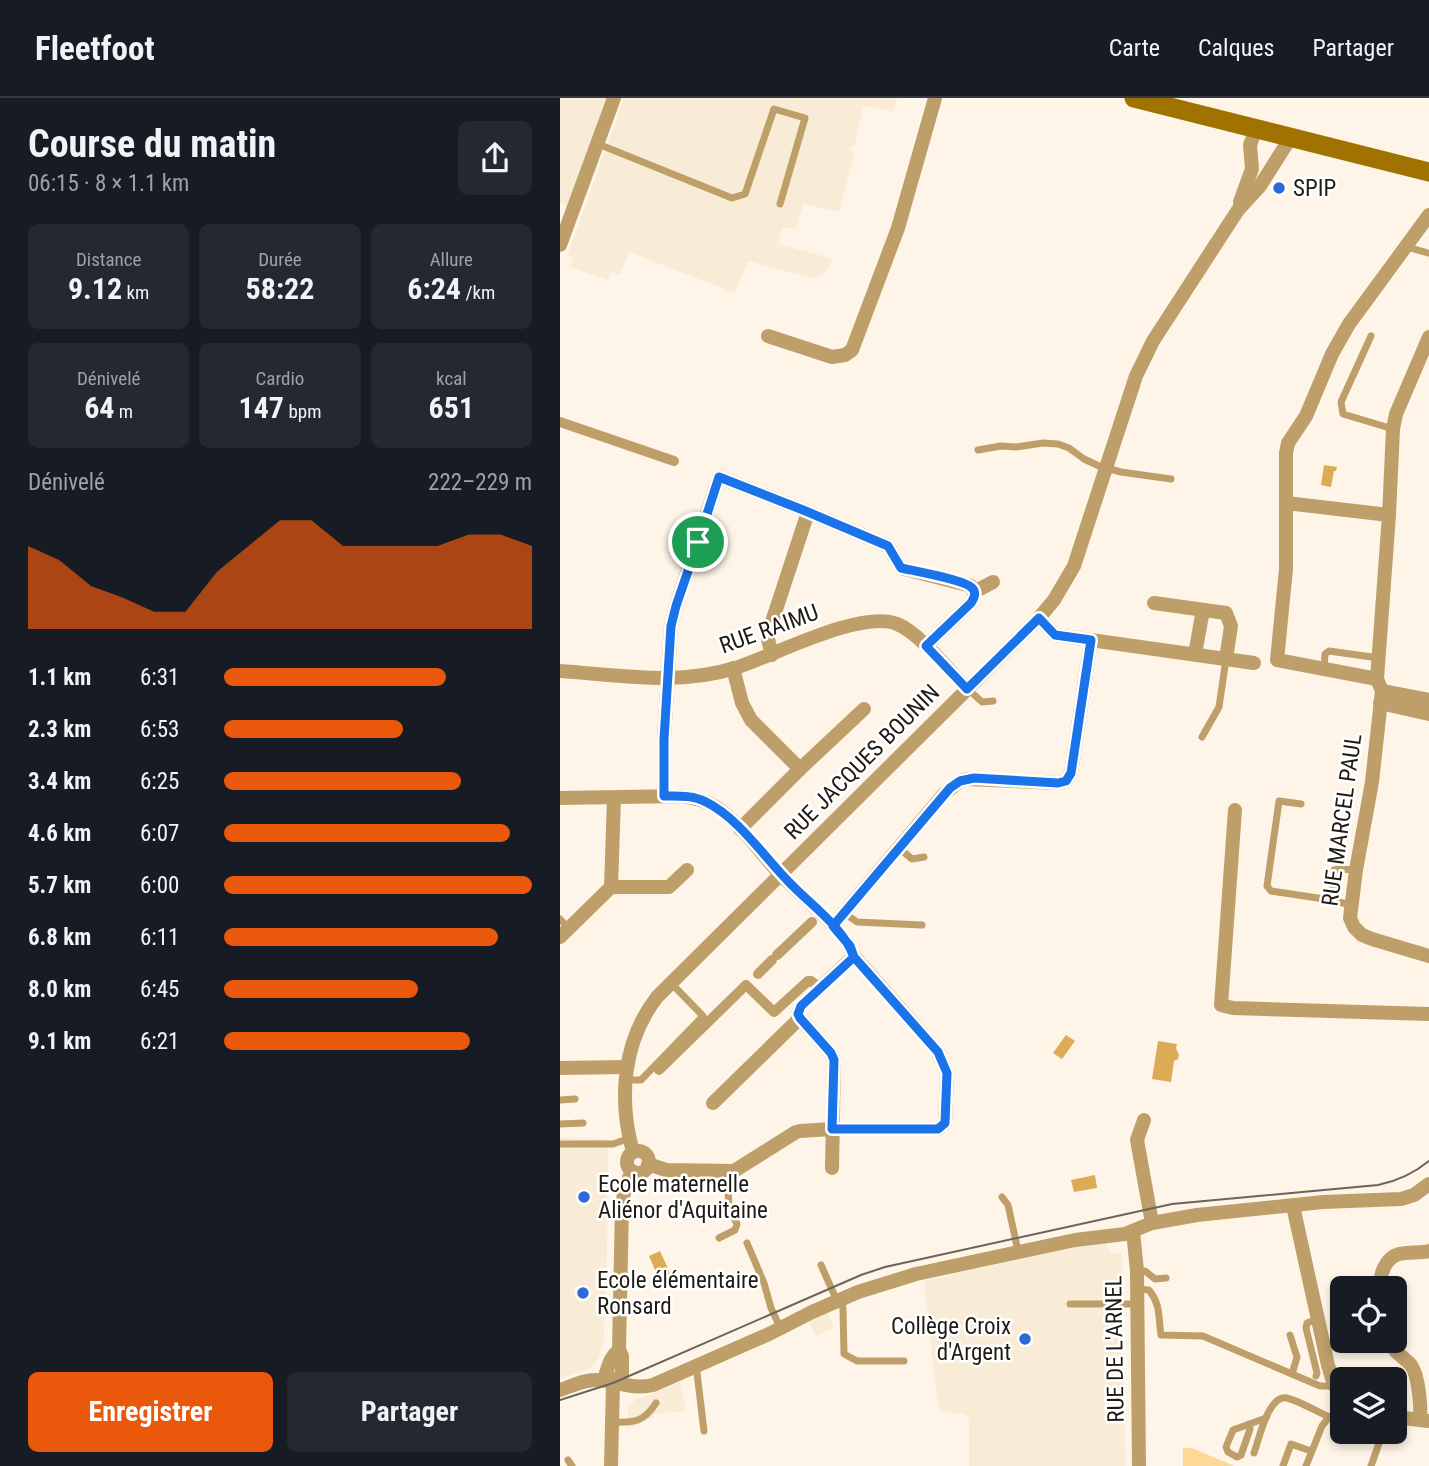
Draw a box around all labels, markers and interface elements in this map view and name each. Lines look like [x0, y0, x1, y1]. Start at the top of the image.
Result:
text: Fleetfoot [35, 29, 155, 68]
text: Carte [1109, 34, 1160, 62]
text: Calques [1198, 34, 1274, 62]
text: Partager [1312, 34, 1394, 62]
button: share [458, 121, 532, 195]
text: Course du matin [28, 122, 276, 166]
text: 06:15 · 8 × 1.1 km [28, 170, 189, 197]
place label: SPIP [1293, 175, 1336, 202]
marker: SPIP [1271, 180, 1287, 196]
text: Distance [76, 248, 141, 271]
text: Durée [258, 248, 302, 271]
text: Allure [430, 248, 473, 271]
text: 9.12 [68, 271, 122, 306]
text: 58:22 [246, 271, 314, 306]
text: 6:24 [407, 271, 461, 306]
text: km [122, 281, 149, 304]
text: /km [461, 281, 495, 304]
text: Dénivelé [77, 367, 140, 390]
text: Cardio [256, 367, 304, 390]
text: kcal [436, 367, 467, 390]
text: 64 [84, 390, 114, 425]
text: 147 [239, 390, 284, 425]
text: 651 [429, 390, 474, 425]
text: m [114, 400, 133, 423]
text: bpm [284, 400, 321, 423]
text: Dénivelé [28, 469, 105, 496]
text: 222–229 m [428, 469, 532, 496]
pin [668, 512, 728, 572]
icon: arrive [679, 523, 717, 561]
street label: RUE RAIMU [716, 599, 822, 659]
text: 1.1 km [28, 664, 91, 691]
text: 6:31 [140, 664, 179, 691]
street label: RUE JACQUES BOUNIN [779, 679, 945, 845]
text: 2.3 km [28, 716, 91, 743]
text: 6:53 [140, 716, 179, 743]
street label: RUE MARCEL PAUL [1317, 732, 1367, 908]
text: 3.4 km [28, 768, 91, 795]
text: 6:25 [140, 768, 179, 795]
text: 4.6 km [28, 820, 91, 847]
text: 6:07 [140, 820, 179, 847]
text: 5.7 km [28, 872, 91, 899]
text: 6:00 [140, 872, 179, 899]
text: 6.8 km [28, 924, 91, 951]
text: 6:11 [140, 924, 179, 951]
text: 8.0 km [28, 976, 91, 1003]
text: 6:45 [140, 976, 179, 1003]
text: 9.1 km [28, 1028, 91, 1055]
text: 6:21 [140, 1028, 179, 1055]
place label: Ecole maternelle Aliénor d'Aquitaine [598, 1171, 768, 1224]
marker: Ecole maternelle Aliénor d'Aquitaine [576, 1189, 592, 1205]
place label: Ecole élémentaire Ronsard [597, 1267, 758, 1320]
street label: RUE DE L'ARNEL [1100, 1275, 1130, 1423]
map controls [1330, 1276, 1407, 1444]
button: locate [1330, 1276, 1407, 1353]
marker: Ecole élémentaire Ronsard [575, 1285, 591, 1301]
place label: Collège Croix d'Argent [891, 1313, 1011, 1366]
marker: Collège Croix d'Argent [1017, 1331, 1033, 1347]
button: layers [1330, 1367, 1407, 1444]
button: Enregistrer [28, 1372, 273, 1452]
button: Partager [287, 1372, 532, 1452]

